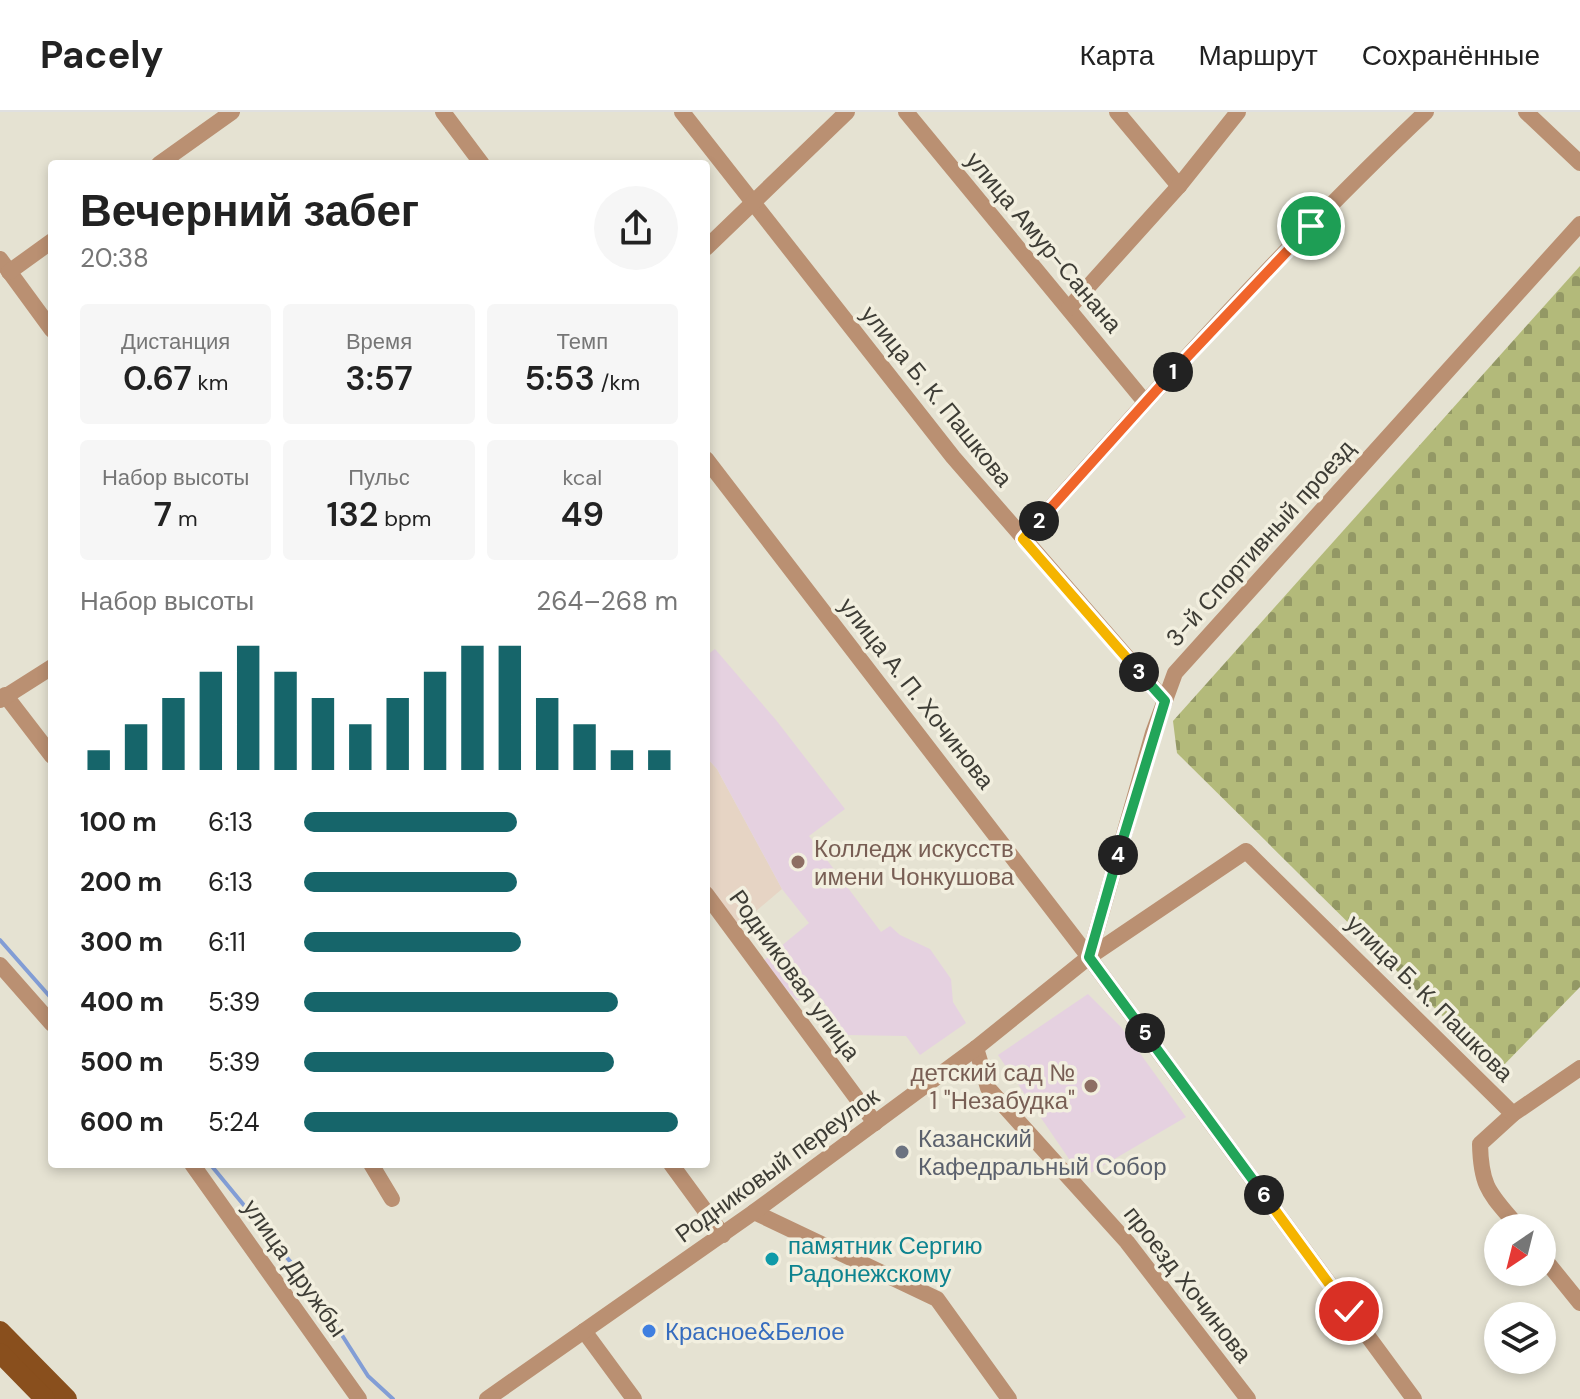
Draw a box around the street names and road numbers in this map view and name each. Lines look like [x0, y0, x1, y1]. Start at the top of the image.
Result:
street label: улица Амур-Санана [959, 145, 1129, 340]
street label: улица Б. К. Пашкова [854, 299, 1020, 493]
street label: 3-й Спортивный проезд [1159, 433, 1361, 653]
street label: улица А. П. Хочинова [833, 591, 1002, 796]
street label: Родниковая улица [723, 883, 868, 1067]
street label: улица Б. К. Пашкова [1340, 908, 1521, 1089]
street label: Родниковый переулок [669, 1080, 885, 1249]
street label: улица Дружбы [236, 1193, 354, 1343]
street label: проезд Хочинова [1117, 1199, 1259, 1369]

